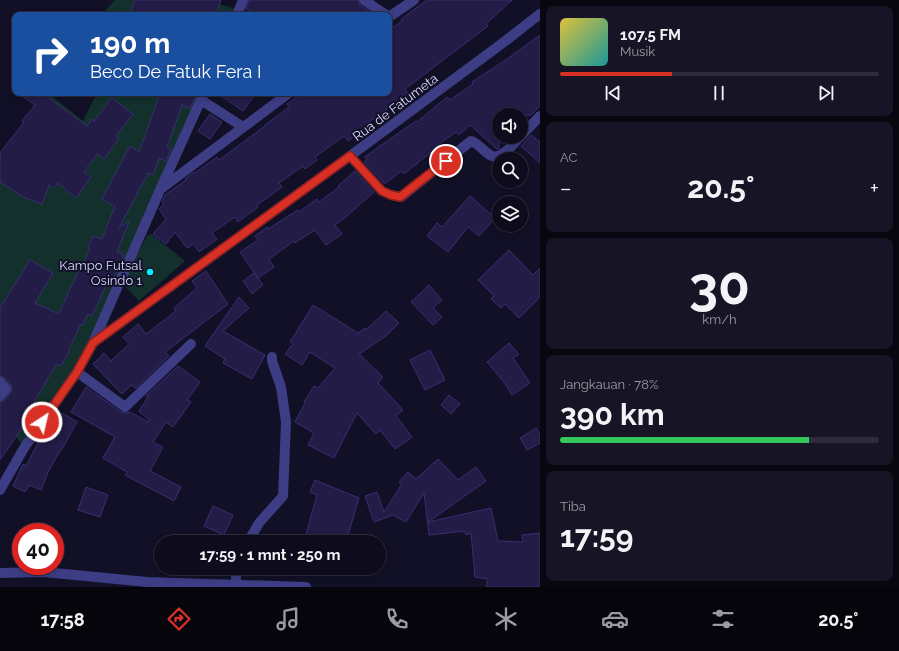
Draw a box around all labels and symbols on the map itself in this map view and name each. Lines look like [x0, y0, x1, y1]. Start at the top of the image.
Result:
street label: Rua de Fatumeta [350, 71, 441, 144]
pin [429, 144, 463, 178]
place label: Kampo Futsal Osindo 1 [59, 258, 142, 288]
marker: Kampo Futsal Osindo 1 [145, 267, 155, 277]
position arrow [21, 401, 63, 443]
speed limit sign: 40 [12, 523, 64, 575]

